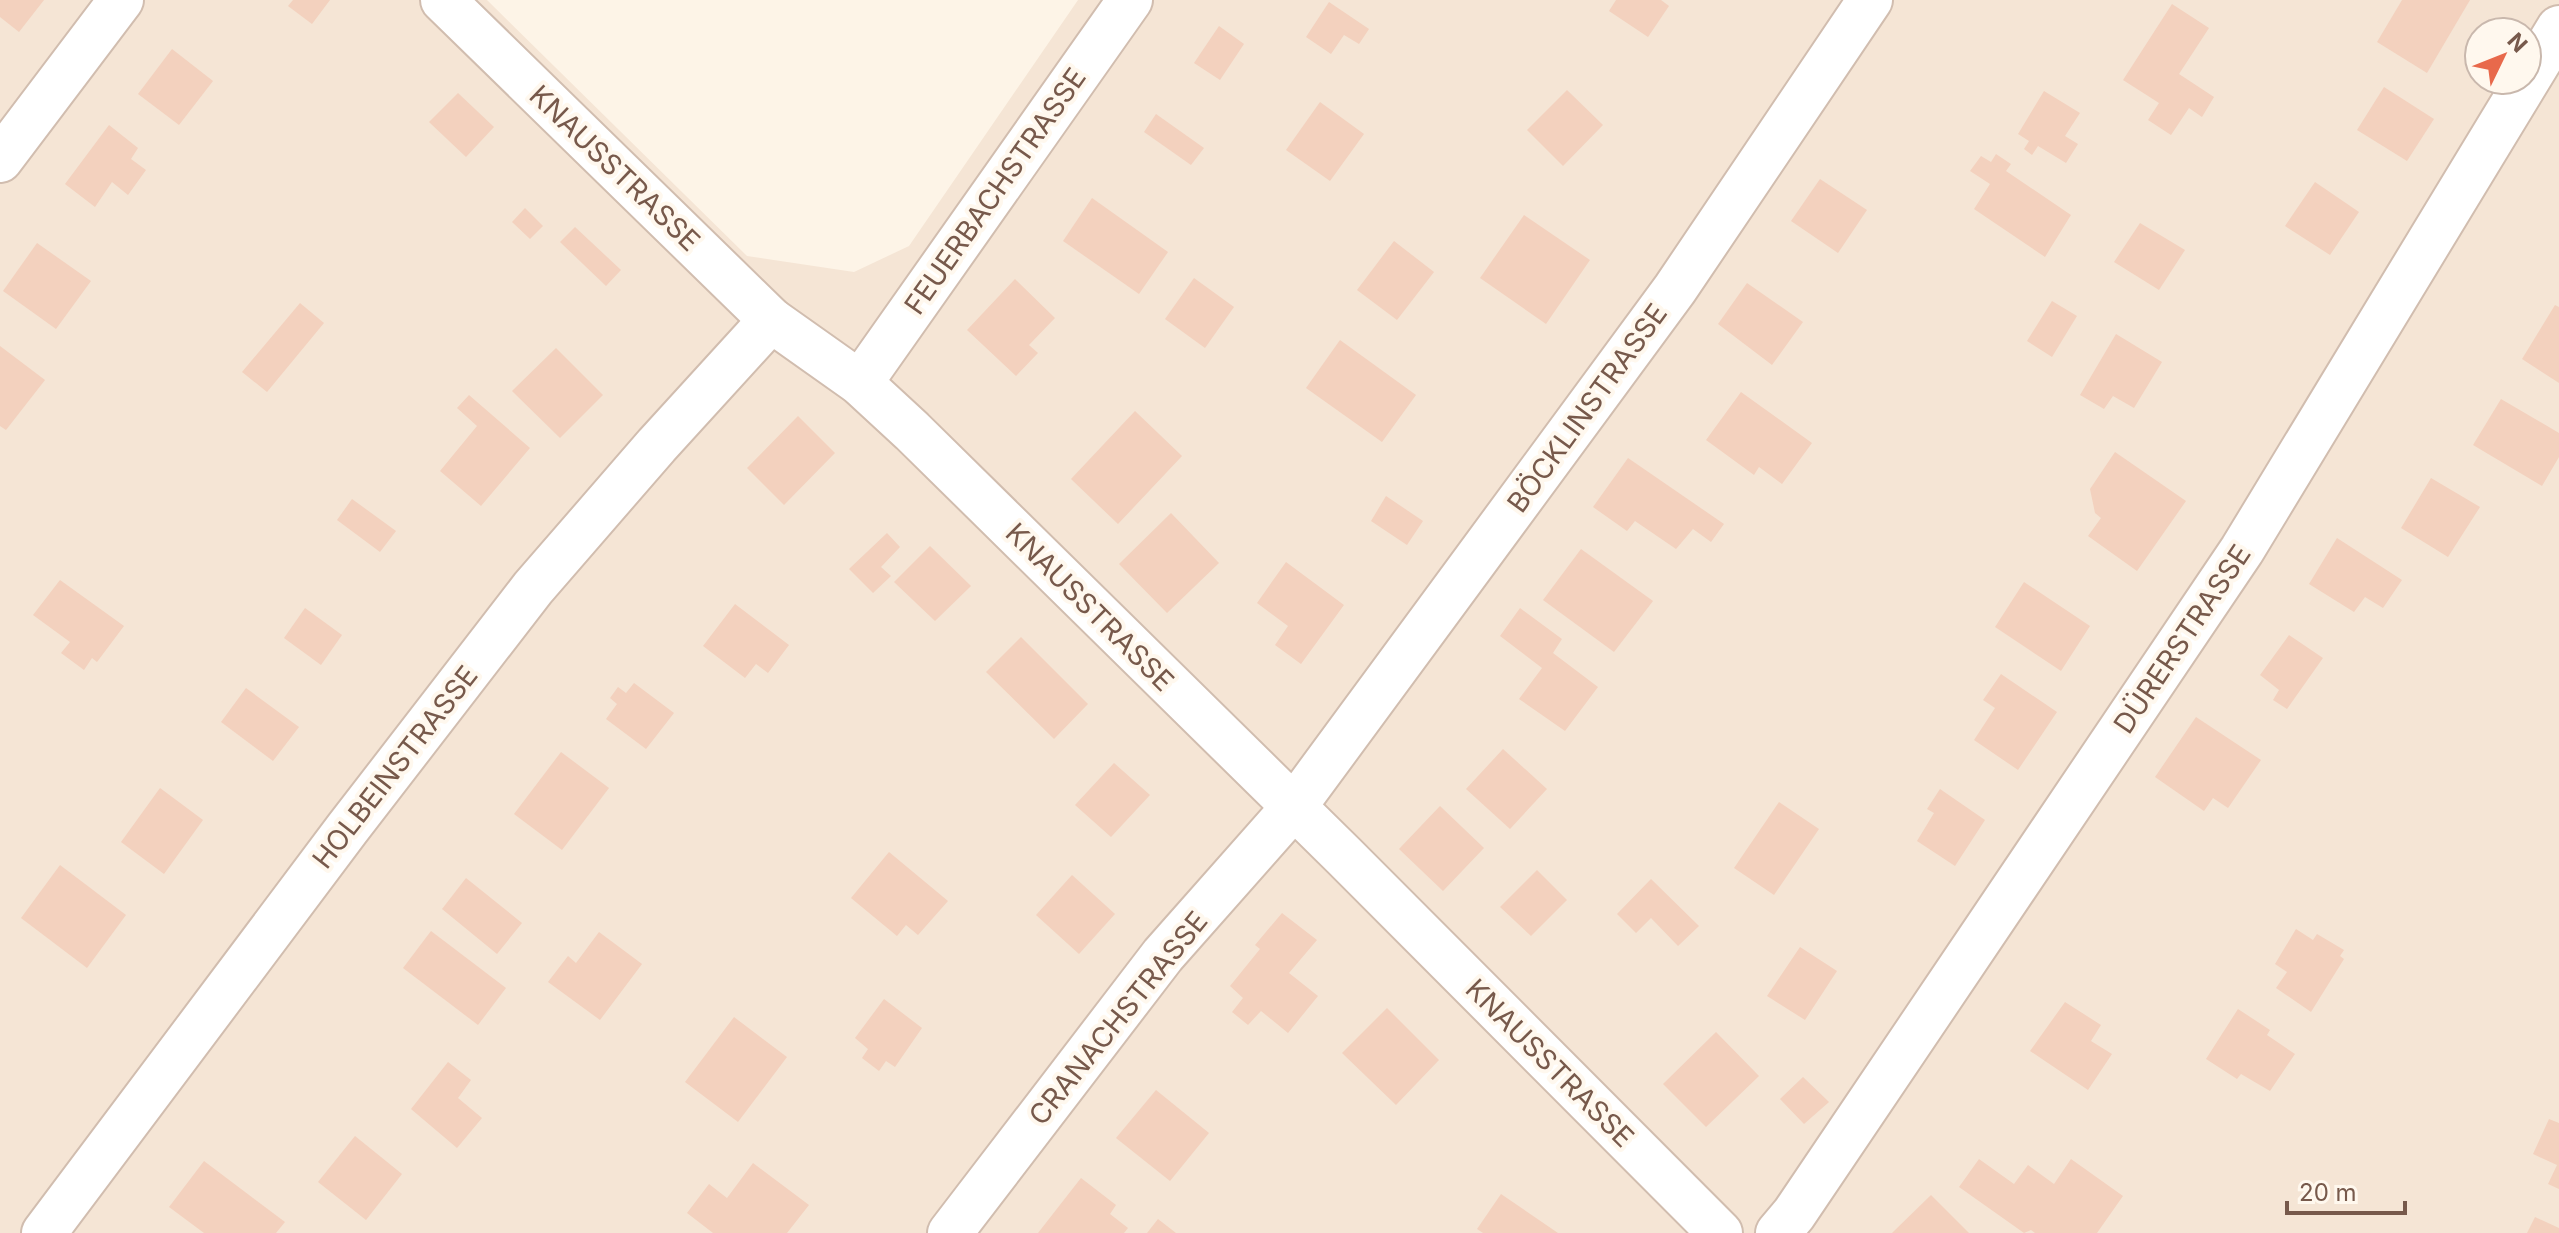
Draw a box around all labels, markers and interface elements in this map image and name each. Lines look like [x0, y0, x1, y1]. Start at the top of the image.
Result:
north arrow [2463, 16, 2543, 96]
text: N [2502, 27, 2533, 57]
street label: FEUERBACHSTRASSE [897, 61, 1093, 321]
street label: KNAUSSTRASSE [523, 78, 707, 258]
street label: BÖCKLINSTRASSE [1500, 297, 1674, 519]
street label: KNAUSSTRASSE [999, 516, 1181, 698]
street label: DÜRERSTRASSE [2106, 538, 2258, 740]
street label: HOLBEINSTRASSE [305, 659, 485, 875]
street label: CRANACHSTRASSE [1022, 904, 1214, 1132]
street label: KNAUSSTRASSE [1459, 972, 1641, 1154]
scale bar [2287, 1165, 2405, 1215]
text: 20 m [2299, 1178, 2357, 1207]

